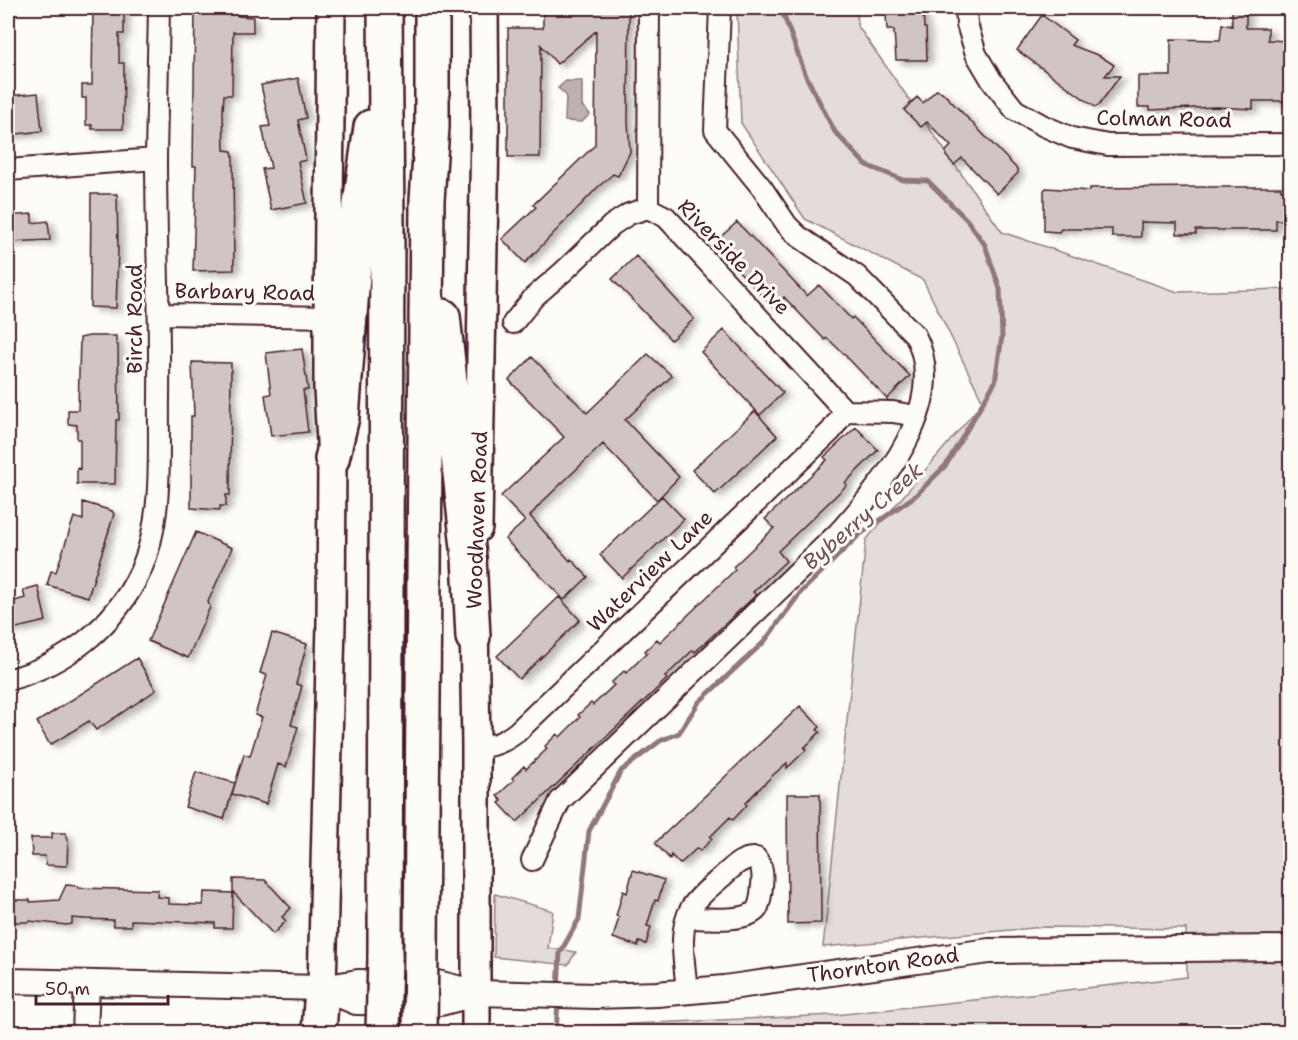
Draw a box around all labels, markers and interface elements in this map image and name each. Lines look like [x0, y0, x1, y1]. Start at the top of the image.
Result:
street label: Colman Road [1096, 104, 1232, 134]
street label: Riverside Drive [671, 193, 797, 321]
street label: Birch Road [121, 264, 149, 374]
street label: Barbary Road [174, 277, 316, 307]
street label: Woodhaven Road [460, 430, 494, 610]
water label: Byberry Creek [797, 455, 930, 576]
street label: Waterview Lane [581, 504, 719, 638]
street label: Thornton Road [805, 940, 961, 990]
scale bar [36, 968, 168, 1006]
text: 50 m [45, 977, 90, 1001]

